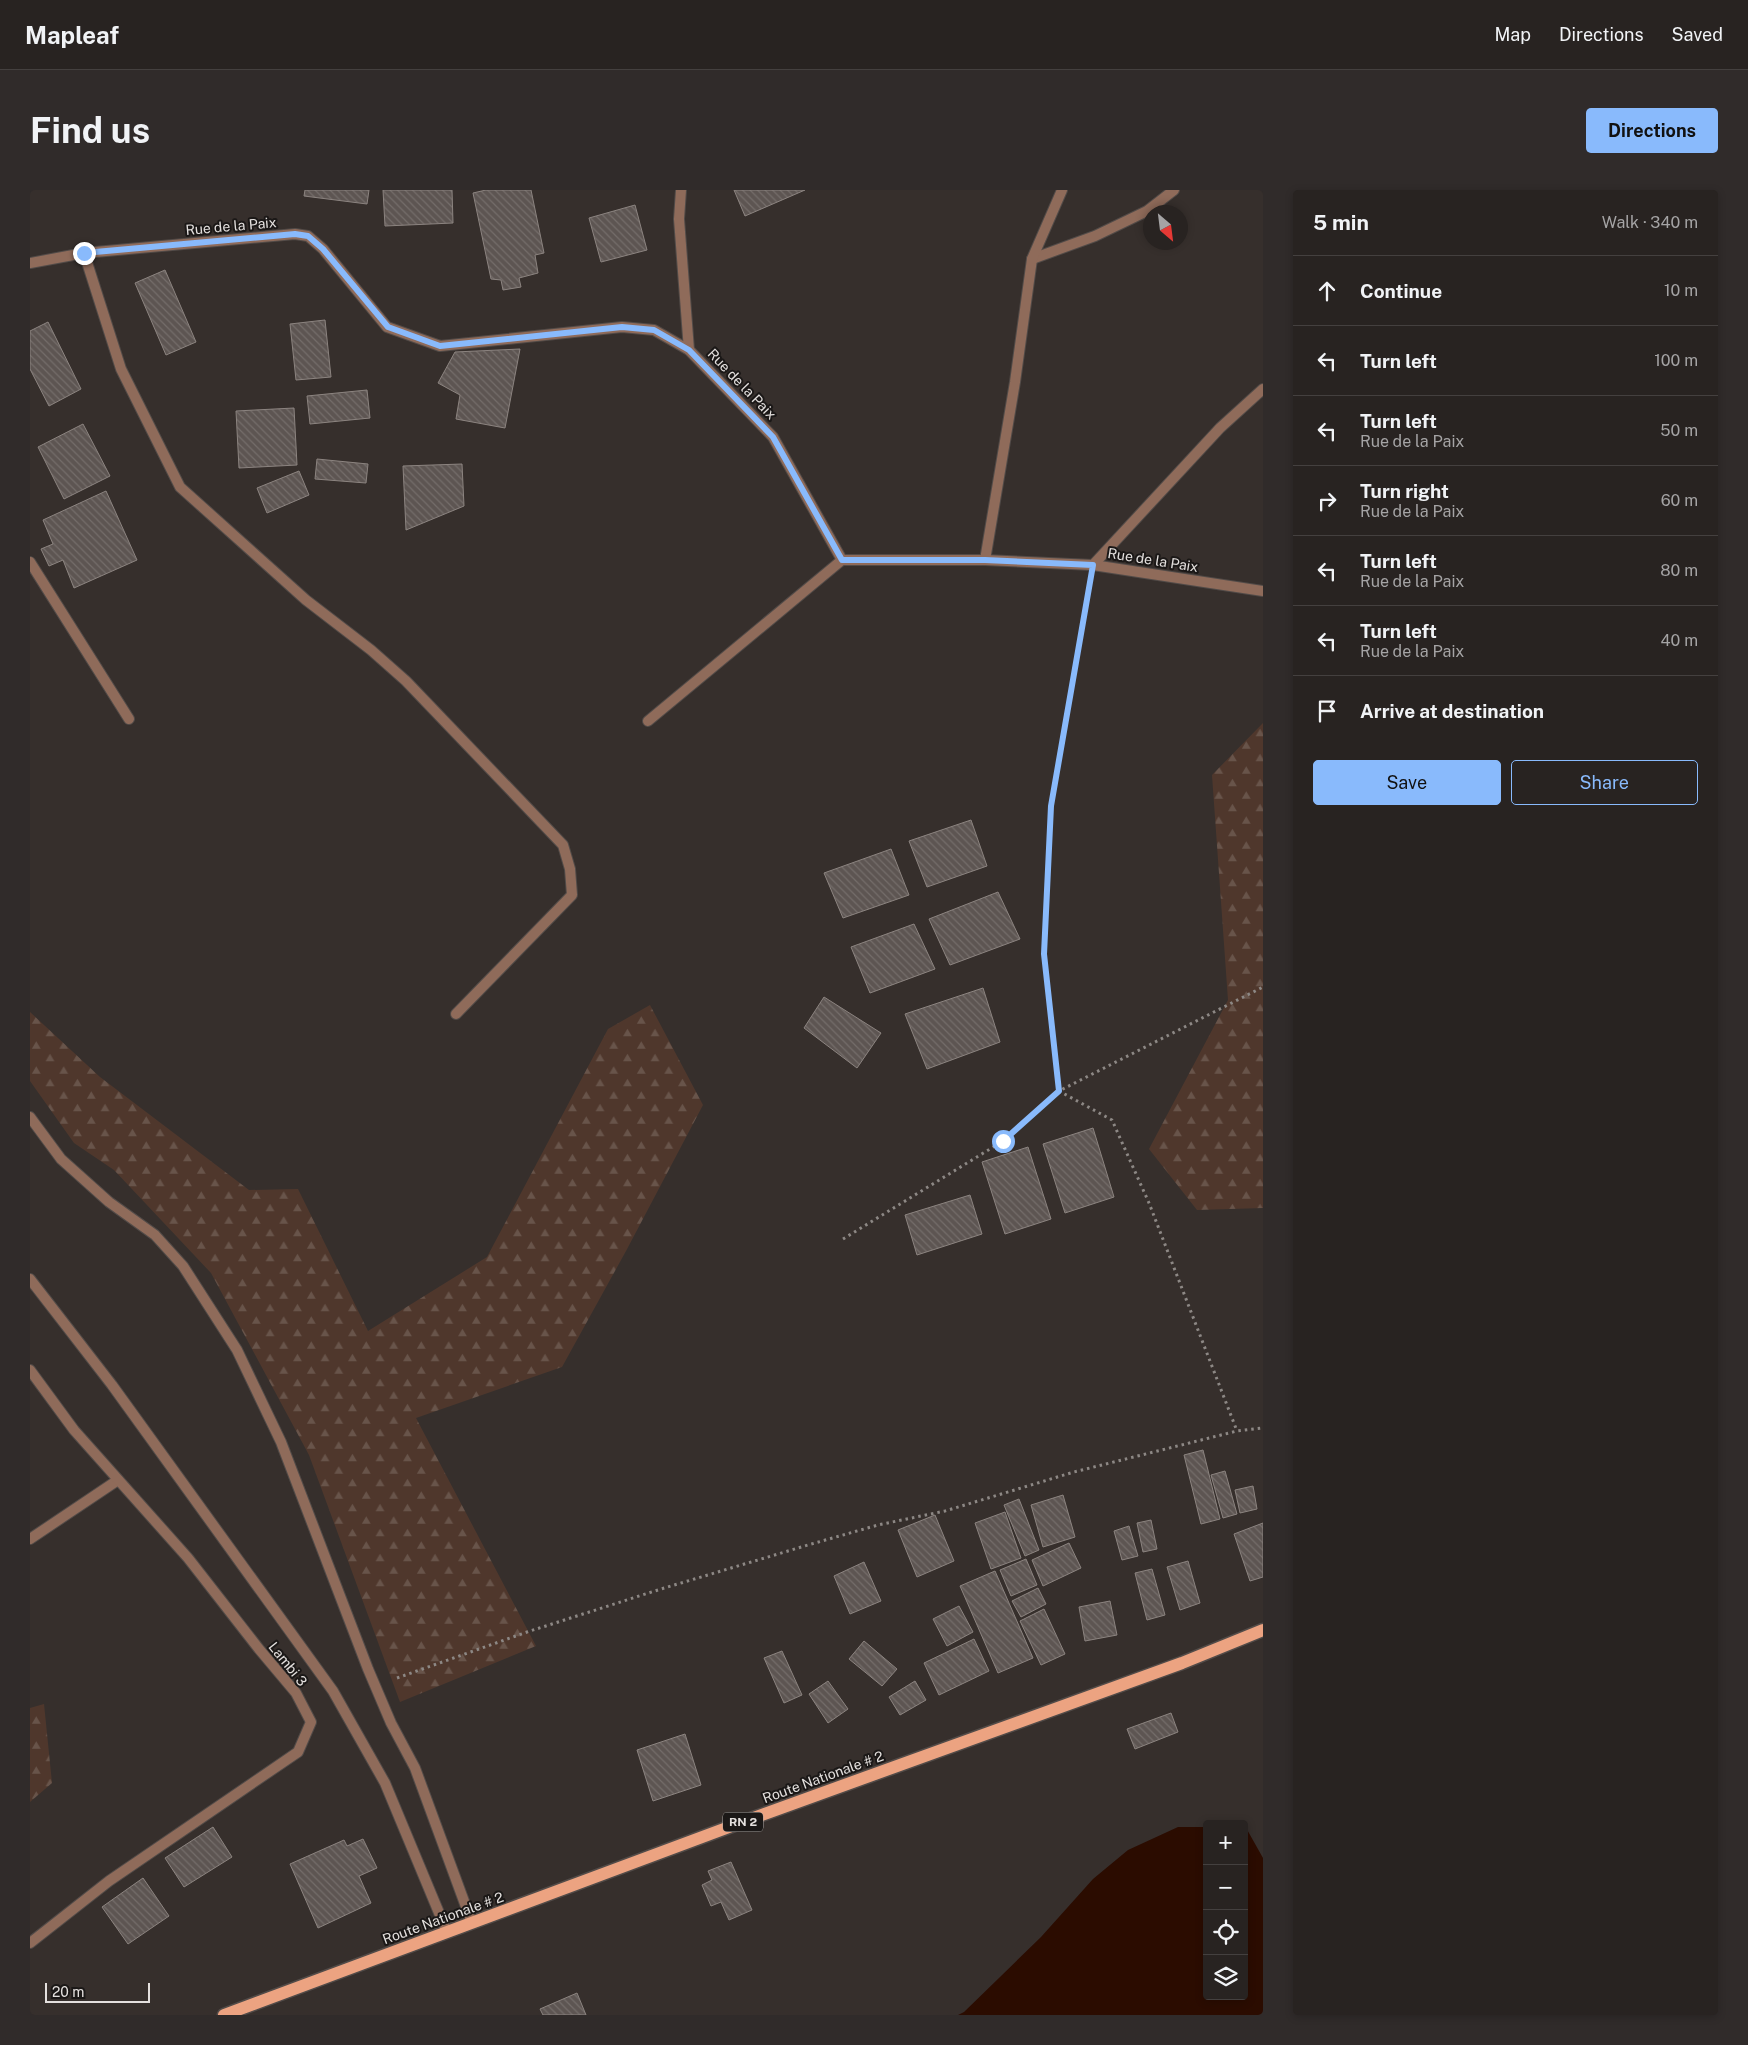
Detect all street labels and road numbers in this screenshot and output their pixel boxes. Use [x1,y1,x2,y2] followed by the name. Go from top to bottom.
[185,214,277,238] street label: Rue de la Paix
[705,346,780,422] street label: Rue de la Paix
[1107,545,1199,575] street label: Rue de la Paix
[265,1639,311,1689] street label: Lambi 3
[760,1748,886,1806] street label: Route Nationale # 2
[723,1812,763,1831] road number: RN 2
[380,1889,506,1947] street label: Route Nationale # 2

